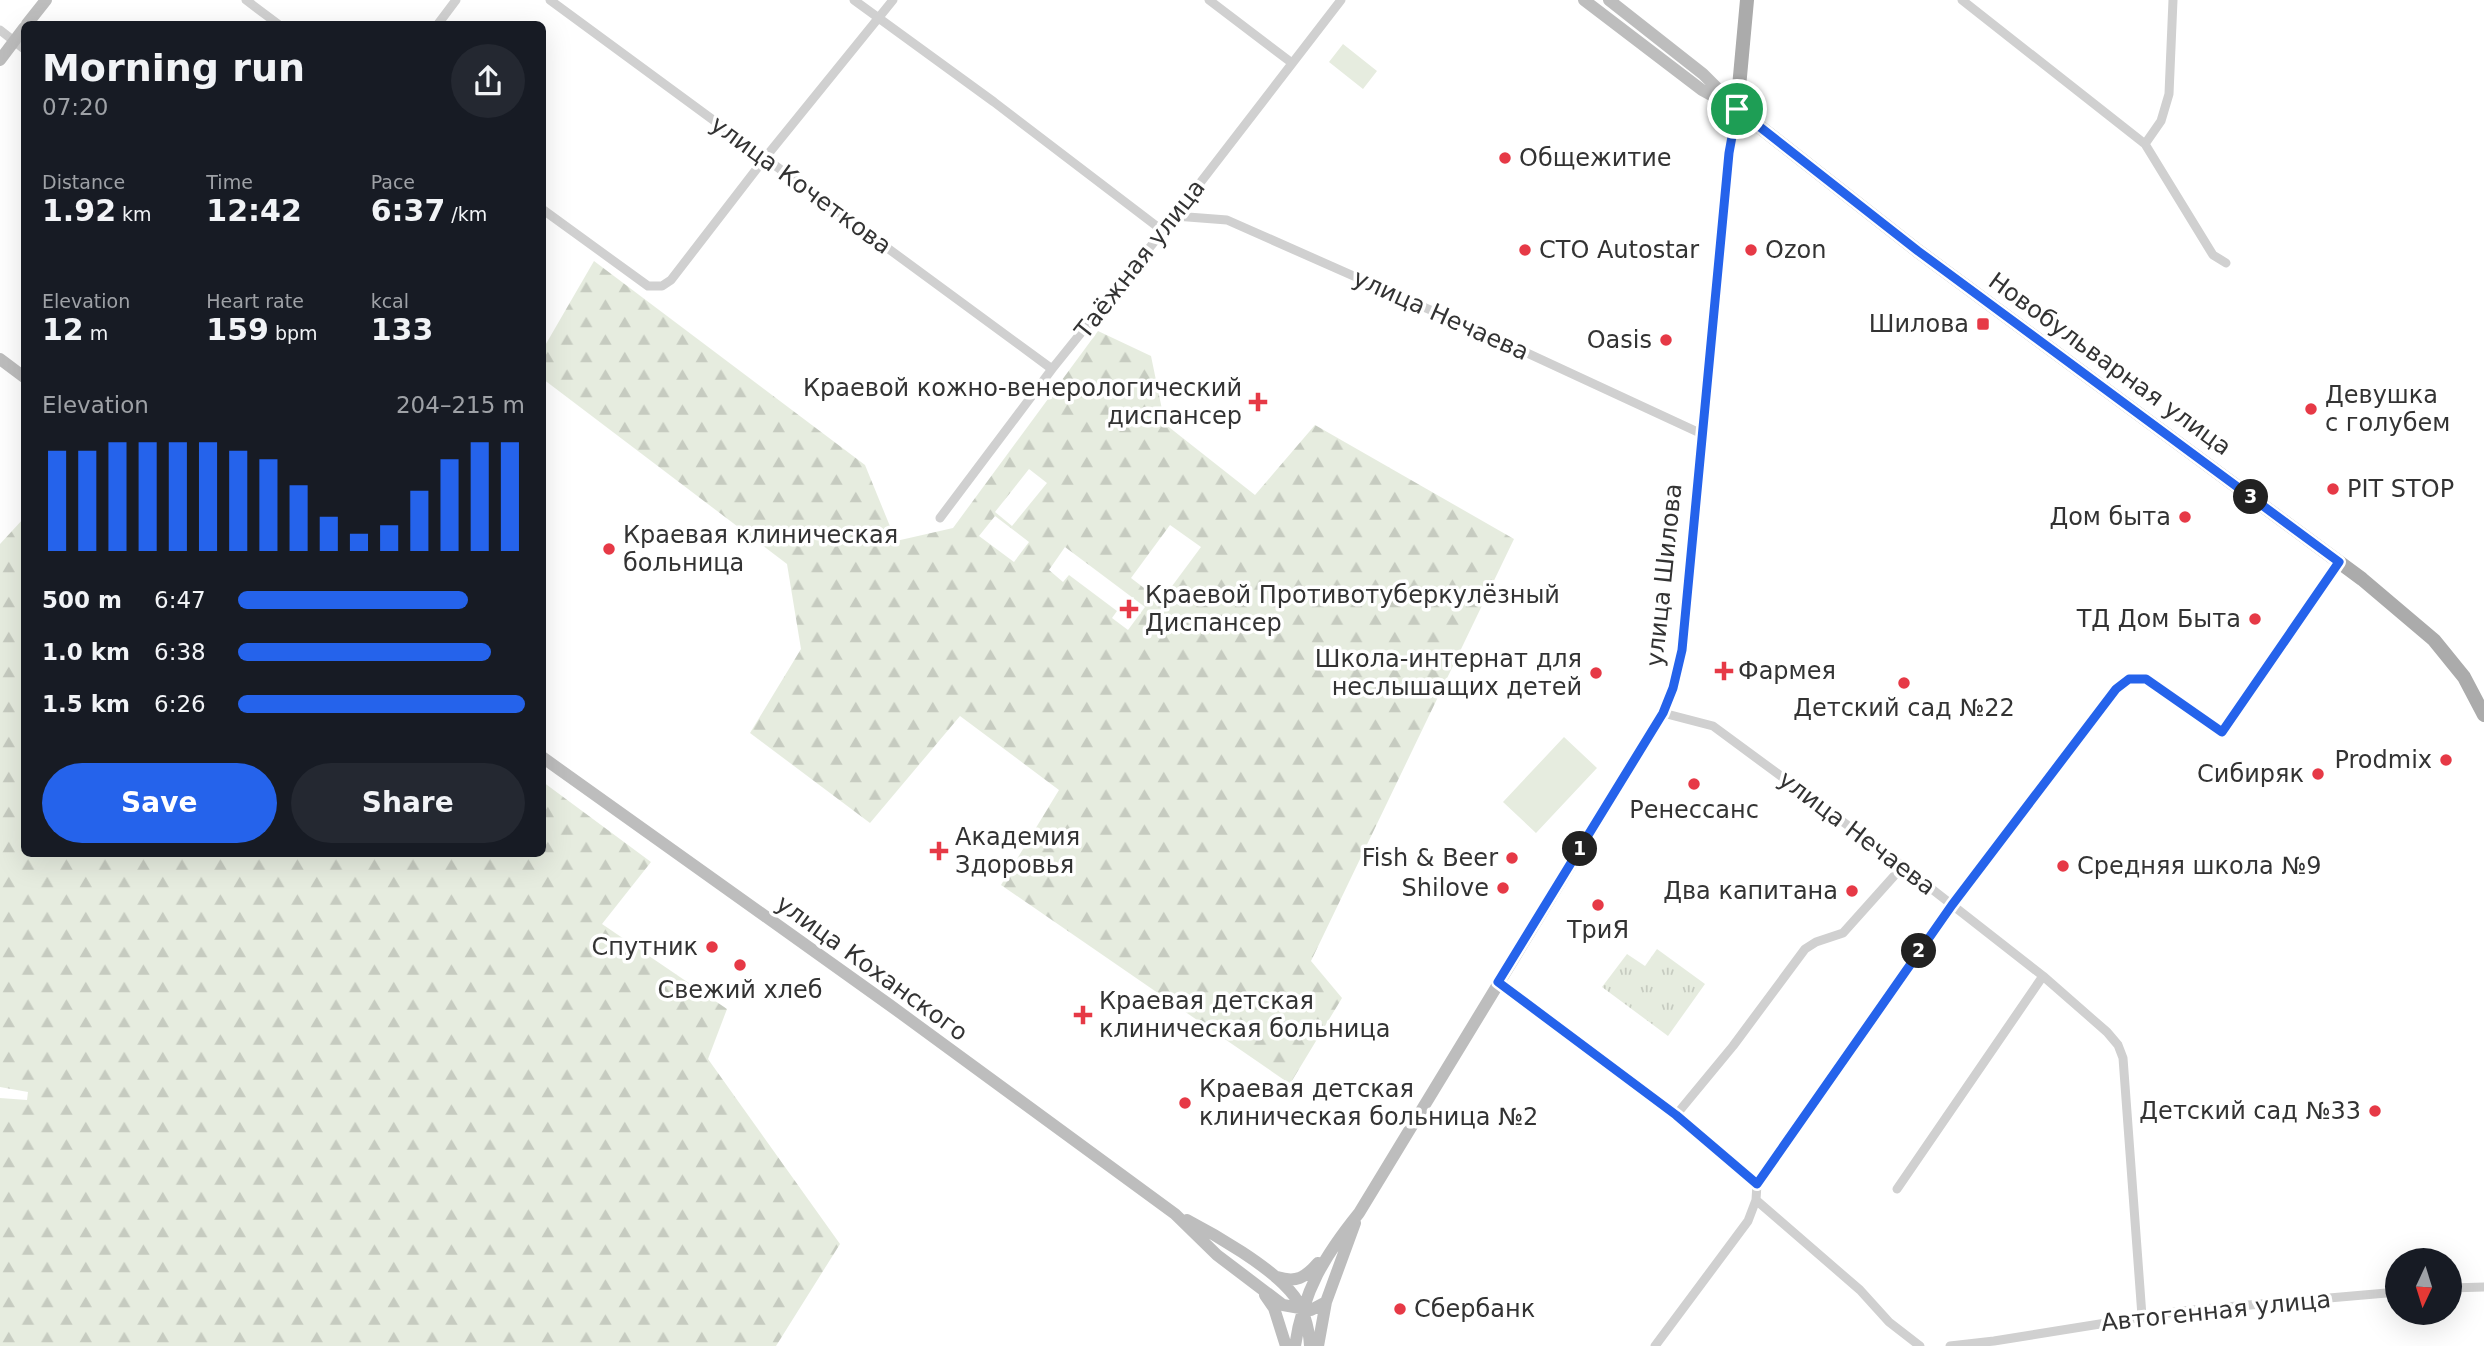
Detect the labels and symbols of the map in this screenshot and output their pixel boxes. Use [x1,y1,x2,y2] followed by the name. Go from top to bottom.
[1707,79,1767,139] pin
[705,110,897,260] street label: улица Кочеткова
[1519,144,1672,172] place label: Общежитие
[1497,150,1513,166] marker: Общежитие
[1069,174,1211,345] street label: Таёжная улица
[1539,236,1699,264] place label: СТО Autostar
[1765,236,1826,264] place label: Ozon
[1517,242,1533,258] marker: СТО Autostar
[1743,242,1759,258] marker: Ozon
[1349,264,1533,366] street label: улица Нечаева
[1983,267,2237,461] street label: Новобульварная улица
[1869,310,1969,338] place label: Шилова
[1975,316,1991,332] marker: Шилова
[1587,326,1652,354] place label: Oasis
[1658,332,1674,348] marker: Oasis
[803,374,1242,430] place label: Краевой кожно-венерологический диспансер
[2325,381,2450,437] place label: Девушка с голубем
[1248,392,1268,412] marker: Краевой кожно-венерологический диспансер
[2303,401,2319,417] marker: Девушка с голубем
[2347,475,2454,503] place label: PIT STOP
[2234,480,2268,514] pin: 3
[2325,481,2341,497] marker: PIT STOP
[1640,482,1688,668] street label: улица Шилова
[2049,503,2171,531] place label: Дом быта
[2177,509,2193,525] marker: Дом быта
[623,521,898,577] place label: Краевая клиническая больница
[601,541,617,557] marker: Краевая клиническая больница
[1145,581,1560,637] place label: Краевой Противотуберкулёзный Диспансер
[1119,599,1139,619] marker: Краевой Противотуберкулёзный Диспансер
[2076,605,2241,633] place label: ТД Дом Быта
[2247,611,2263,627] marker: ТД Дом Быта
[1315,645,1582,701] place label: Школа-интернат для неслышащих детей
[1738,657,1836,685] place label: Фармея
[1716,663,1732,679] marker: Фармея
[1588,665,1604,681] marker: Школа-интернат для неслышащих детей
[1896,675,1912,691] marker: Детский сад №22
[1793,694,2015,722] place label: Детский сад №22
[2334,746,2432,774] place label: Prodmix
[2438,752,2454,768] marker: Prodmix
[2197,760,2304,788] place label: Сибиряк
[1773,765,1941,901] street label: улица Нечаева
[2310,766,2326,782] marker: Сибиряк
[1686,776,1702,792] marker: Ренессанс
[1629,796,1759,824] place label: Ренессанс
[955,823,1080,879] place label: Академия Здоровья
[1562,832,1598,866] pin: 1
[929,841,949,861] marker: Академия Здоровья
[1362,844,1498,872] place label: Fish & Beer
[1504,850,1520,866] marker: Fish & Beer
[2077,852,2322,880] place label: Средняя школа №9
[2055,858,2071,874] marker: Средняя школа №9
[1402,874,1489,902] place label: Shilove
[1663,877,1838,905] place label: Два капитана
[1495,880,1511,896] marker: Shilove
[1844,883,1860,899] marker: Два капитана
[771,889,973,1047] street label: улица Коханского
[1590,897,1606,913] marker: ТриЯ
[1566,916,1629,944] place label: ТриЯ
[592,933,698,961] place label: Спутник
[1902,934,1937,968] pin: 2
[704,939,720,955] marker: Спутник
[732,957,748,973] marker: Свежий хлеб
[657,976,823,1004] place label: Свежий хлеб
[1099,987,1390,1043] place label: Краевая детская клиническая больница
[1073,1005,1093,1025] marker: Краевая детская клиническая больница
[1199,1075,1538,1131] place label: Краевая детская клиническая больница №2
[1177,1095,1193,1111] marker: Краевая детская клиническая больница №2
[2139,1097,2361,1125] place label: Детский сад №33
[2367,1103,2383,1119] marker: Детский сад №33
[2385,1248,2462,1325] north arrow
[2100,1285,2332,1337] street label: Автогенная улица
[1414,1295,1535,1323] place label: Сбербанк
[1392,1301,1408,1317] marker: Сбербанк

